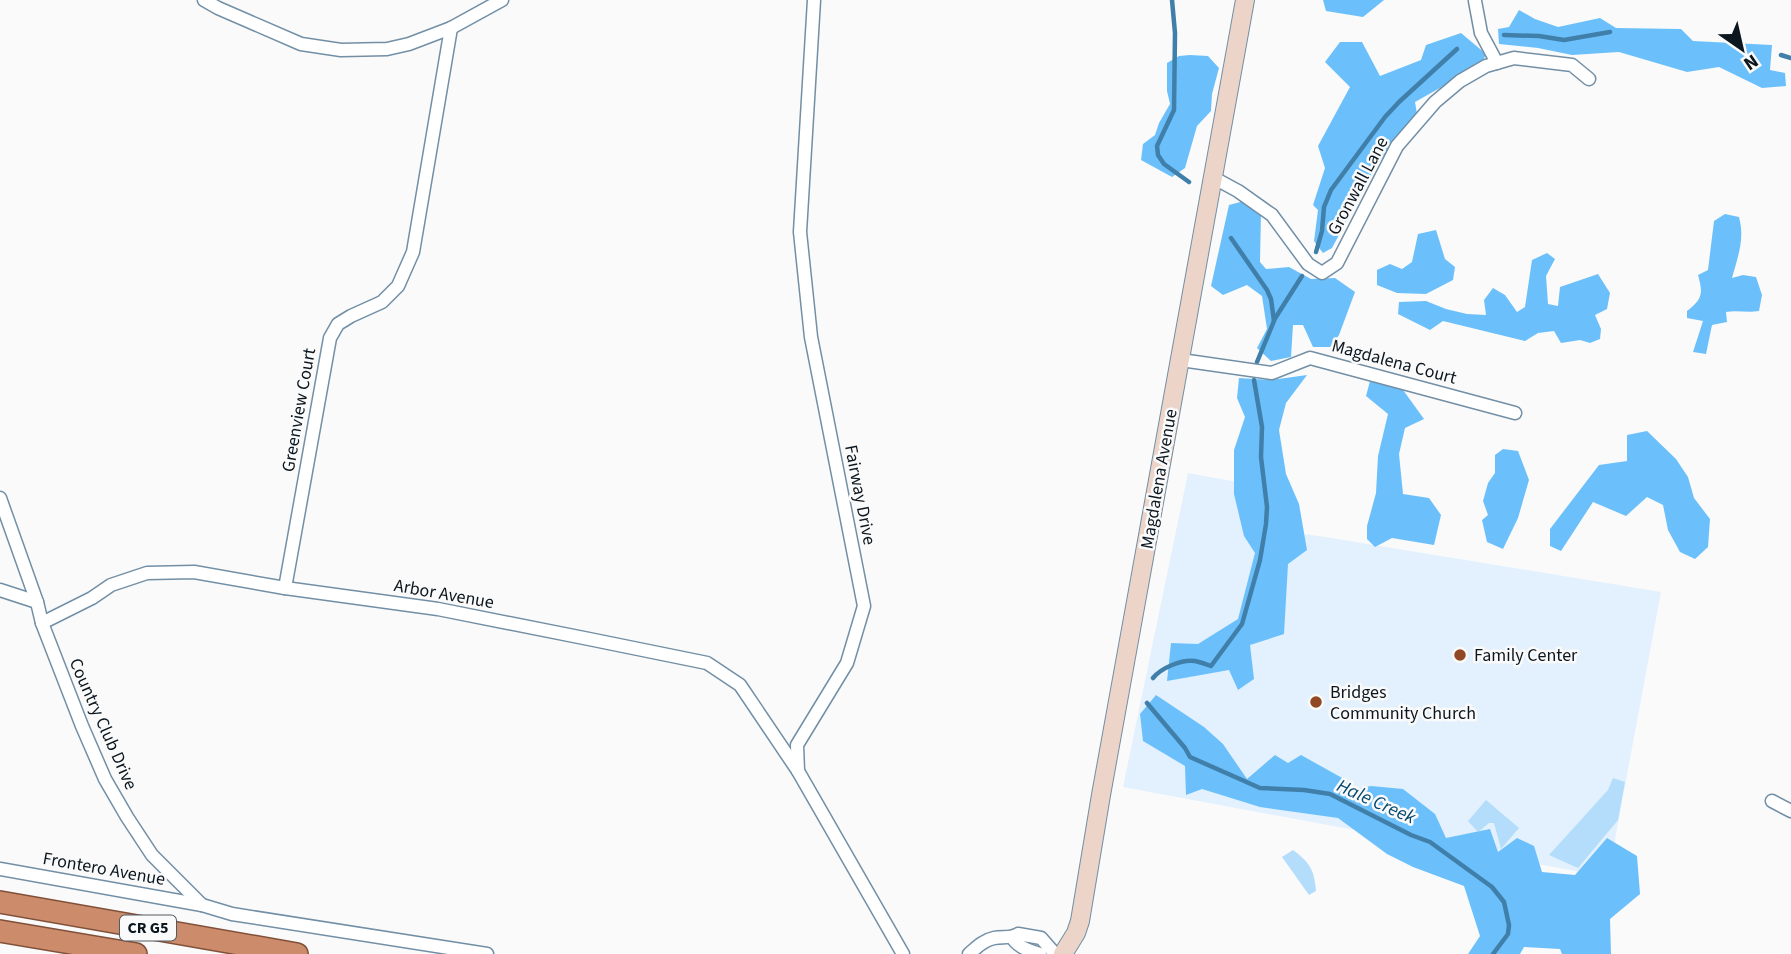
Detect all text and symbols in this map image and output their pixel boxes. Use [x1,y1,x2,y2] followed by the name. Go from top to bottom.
[1707,14,1777,84] north arrow
[1738,47,1763,77] text: N
[1322,132,1394,240] street label: Gronwall Lane
[1329,333,1459,391] street label: Magdalena Court
[276,346,322,474] street label: Greenview Court
[1134,407,1184,551] street label: Magdalena Avenue
[838,443,882,547] street label: Fairway Drive
[392,573,496,615] street label: Arbor Avenue
[1474,643,1578,668] place label: Family Center
[1452,647,1468,663] marker: Family Center
[63,654,143,794] street label: Country Club Drive
[1330,680,1476,726] place label: Bridges Community Church
[1308,694,1324,710] marker: Bridges Community Church
[1332,773,1421,832] water label: Hale Creek
[41,846,167,892] street label: Frontero Avenue
[120,916,176,940] road number: CR G5

